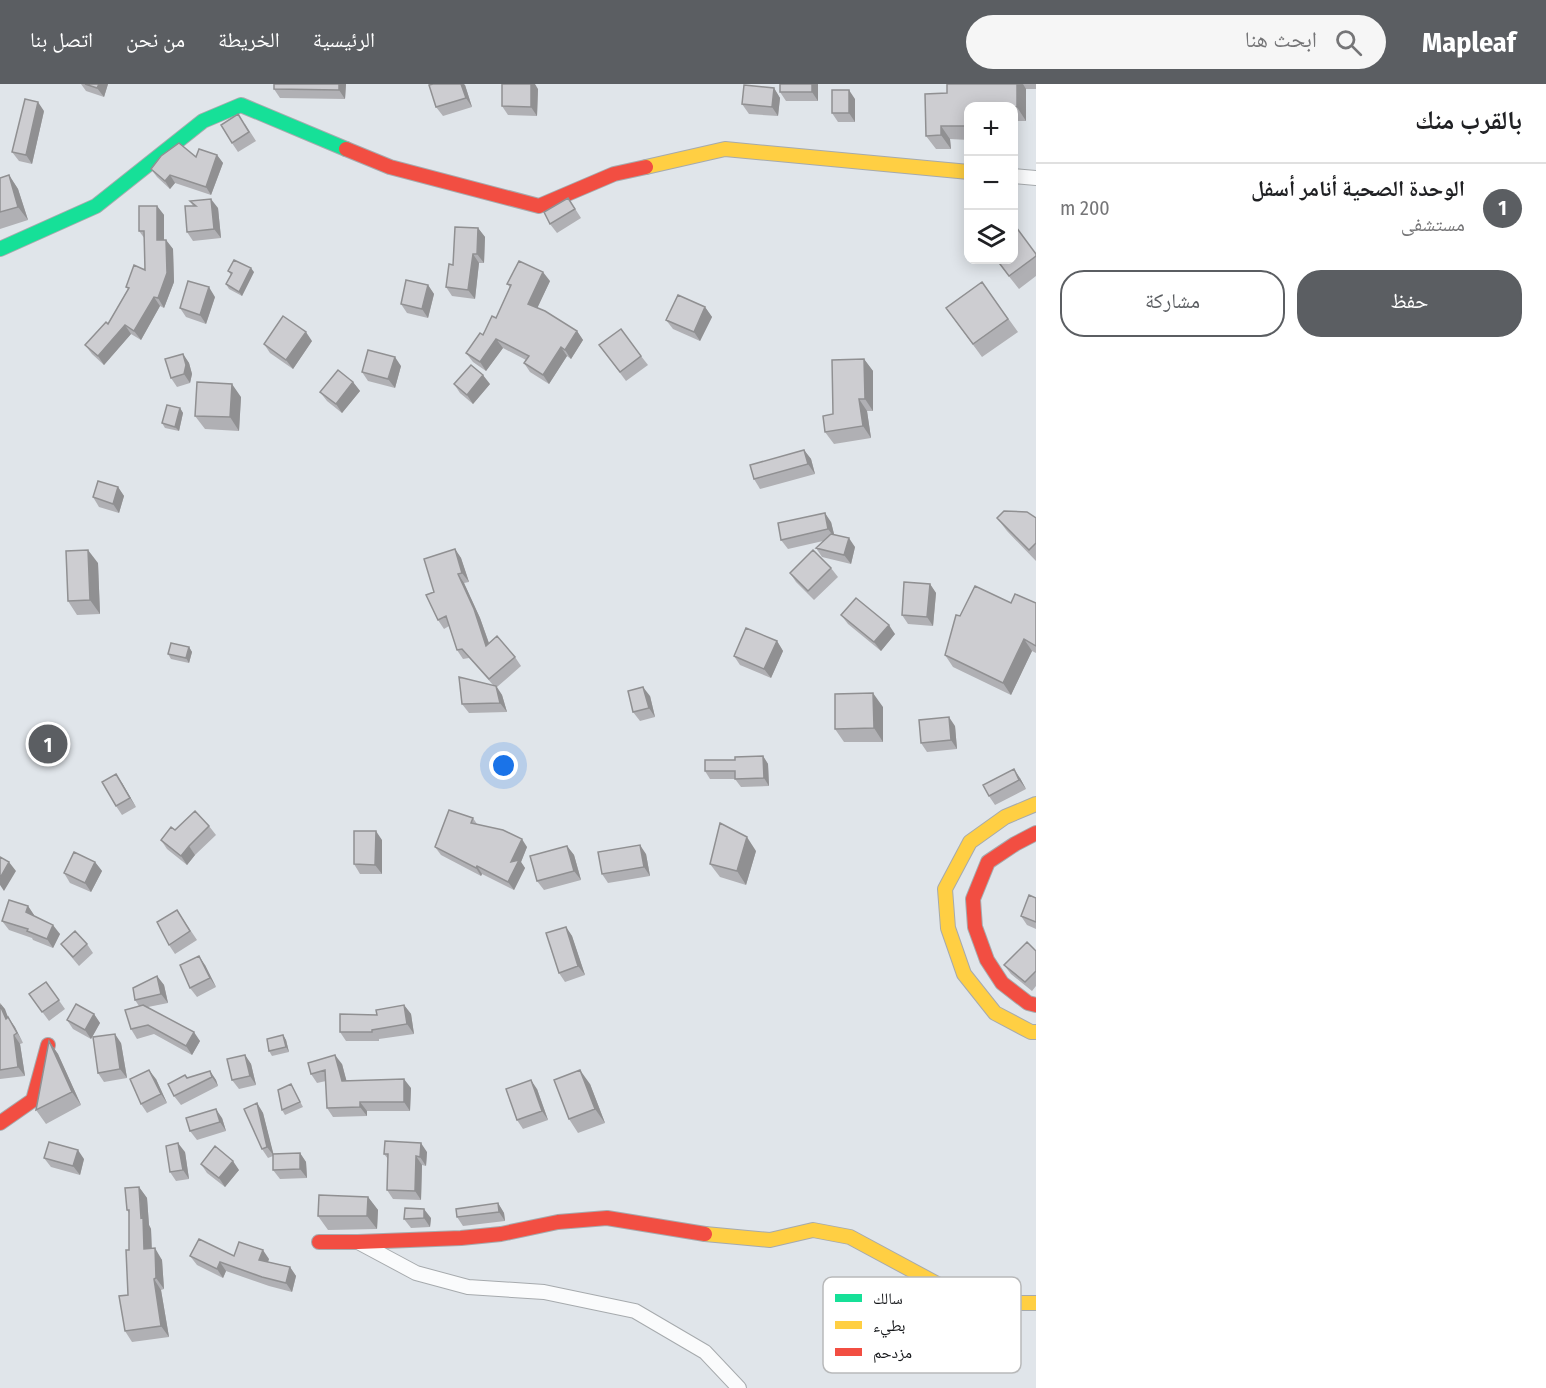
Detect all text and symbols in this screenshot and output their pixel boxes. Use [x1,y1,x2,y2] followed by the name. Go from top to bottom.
[966,15,1386,69] search box
[1245,26,1317,53] text: ابحث هنا
[1332,26,1365,59] icon: search
[1422,26,1516,59] text: Mapleaf
[30,27,93,53] text: اتصل بنا
[126,27,185,53] text: من نحن
[218,27,280,53] text: الخريطة
[313,27,375,53] text: الرئيسية
[964,102,1018,264] map controls
[964,102,1018,156] button: +
[1415,105,1522,136] text: بالقرب منك
[964,156,1018,210] button: −
[1251,175,1465,202] text: الوحدة الصحية أنامر أسفل
[1060,196,1110,220] text: 200 m
[1498,196,1507,220] text: 1
[964,210,1018,264] button: layers
[1401,212,1465,236] text: مستشفى
[1060,270,1285,337] button: مشاركة
[1297,270,1522,337] button: حفظ
[28,722,68,766] pin: 1
[489,751,518,780] your location
[823,1277,1021,1373] legend
[873,1289,903,1308] text: سالك
[873,1316,905,1338] text: بطيء
[873,1343,912,1363] text: مزدحم

